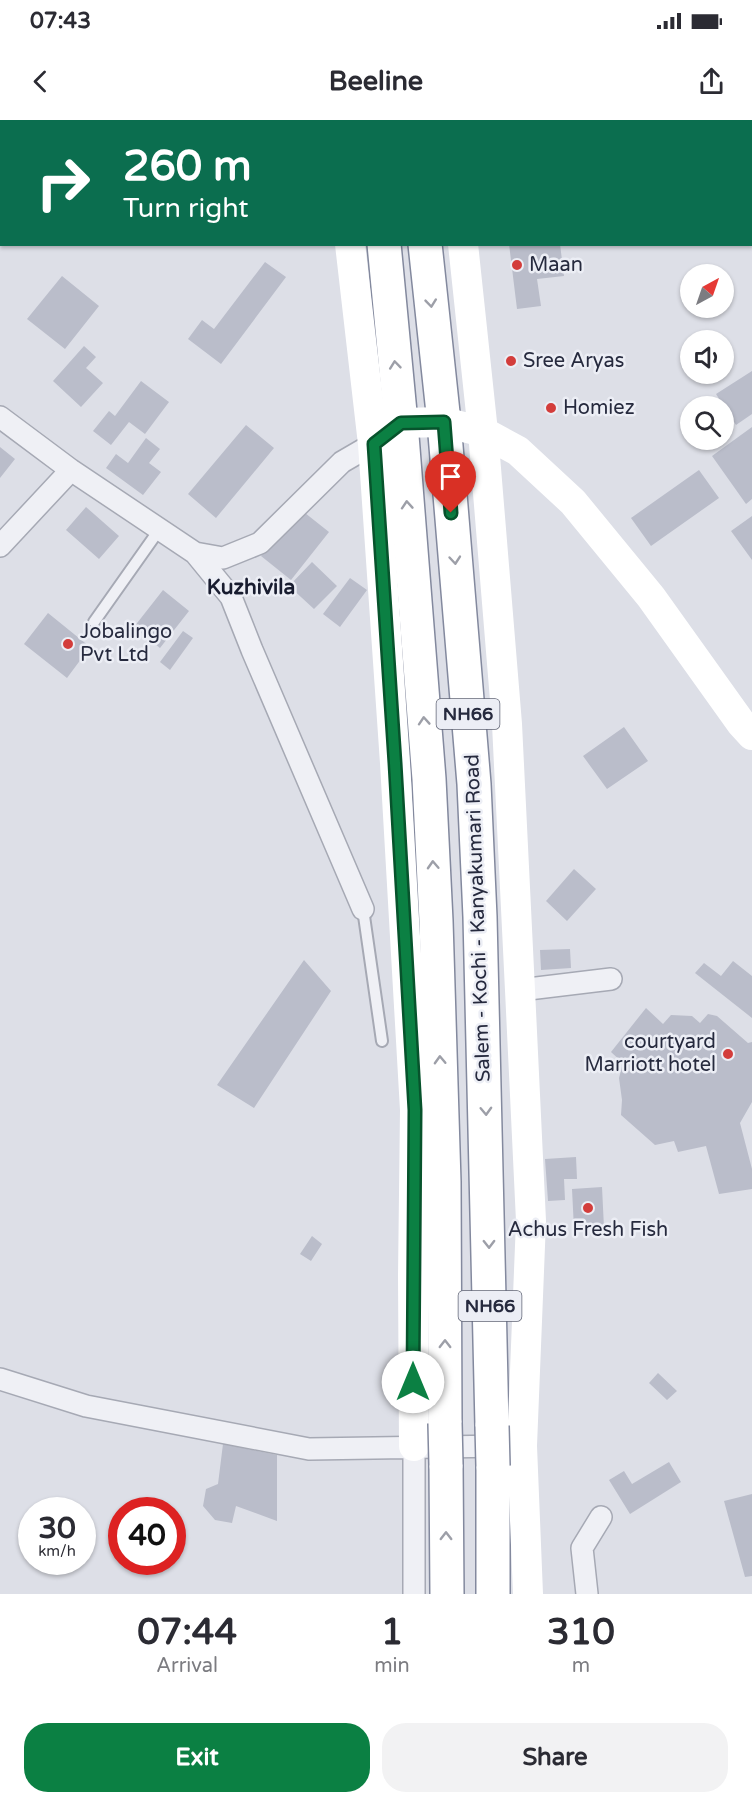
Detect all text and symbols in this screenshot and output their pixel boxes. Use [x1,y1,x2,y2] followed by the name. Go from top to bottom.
[30,8,91,34] text: 07:43
[24,65,57,98] icon: back
[329,65,423,98] text: Beeline
[695,65,728,98] icon: share
[123,141,252,192] text: 260 m
[24,144,102,222] icon: right
[123,192,249,225] text: Turn right
[529,253,583,277] place label: Maan
[510,258,524,272] marker: Maan
[680,264,734,318] north arrow
[680,264,734,450] map controls
[424,298,437,307] one-way arrow
[680,330,734,384] button: sound
[523,349,624,373] place label: Sree Aryas
[504,354,518,368] marker: Sree Aryas
[389,360,402,369] one-way arrow
[563,396,635,420] place label: Homiez
[680,396,734,450] button: search
[544,401,558,415] marker: Homiez
[425,451,476,513] pin
[434,460,467,493] icon: arrive
[401,501,414,510] one-way arrow
[448,555,461,564] one-way arrow
[207,575,295,600] district label: Kuzhivila
[80,620,172,667] place label: Jobalingo Pvt Ltd
[61,637,75,651] marker: Jobalingo Pvt Ltd
[436,699,500,729] road number: NH66
[418,716,431,725] one-way arrow
[460,754,496,1082] street label: Salem - Kochi - Kanyakumari Road
[427,861,440,870] one-way arrow
[585,1030,716,1077] place label: courtyard Marriott hotel
[721,1047,735,1061] marker: courtyard Marriott hotel
[434,1056,447,1065] one-way arrow
[479,1106,492,1115] one-way arrow
[581,1201,595,1215] marker: Achus Fresh Fish
[508,1218,668,1242] place label: Achus Fresh Fish
[483,1240,495,1249] one-way arrow
[458,1291,522,1321] road number: NH66
[439,1339,451,1348] one-way arrow
[381,1350,445,1414] position arrow
[108,1497,186,1575] speed limit sign: 40
[38,1510,76,1547] text: 30
[440,1531,452,1540] one-way arrow
[38,1542,76,1560] text: km/h
[137,1611,237,1654] text: 07:44
[381,1611,403,1654] text: 1
[547,1611,615,1654] text: 310
[156,1654,218,1678] text: Arrival
[374,1654,410,1678] text: min
[572,1654,590,1678] text: m
[24,1723,370,1792] button: Exit
[382,1723,728,1792] button: Share

